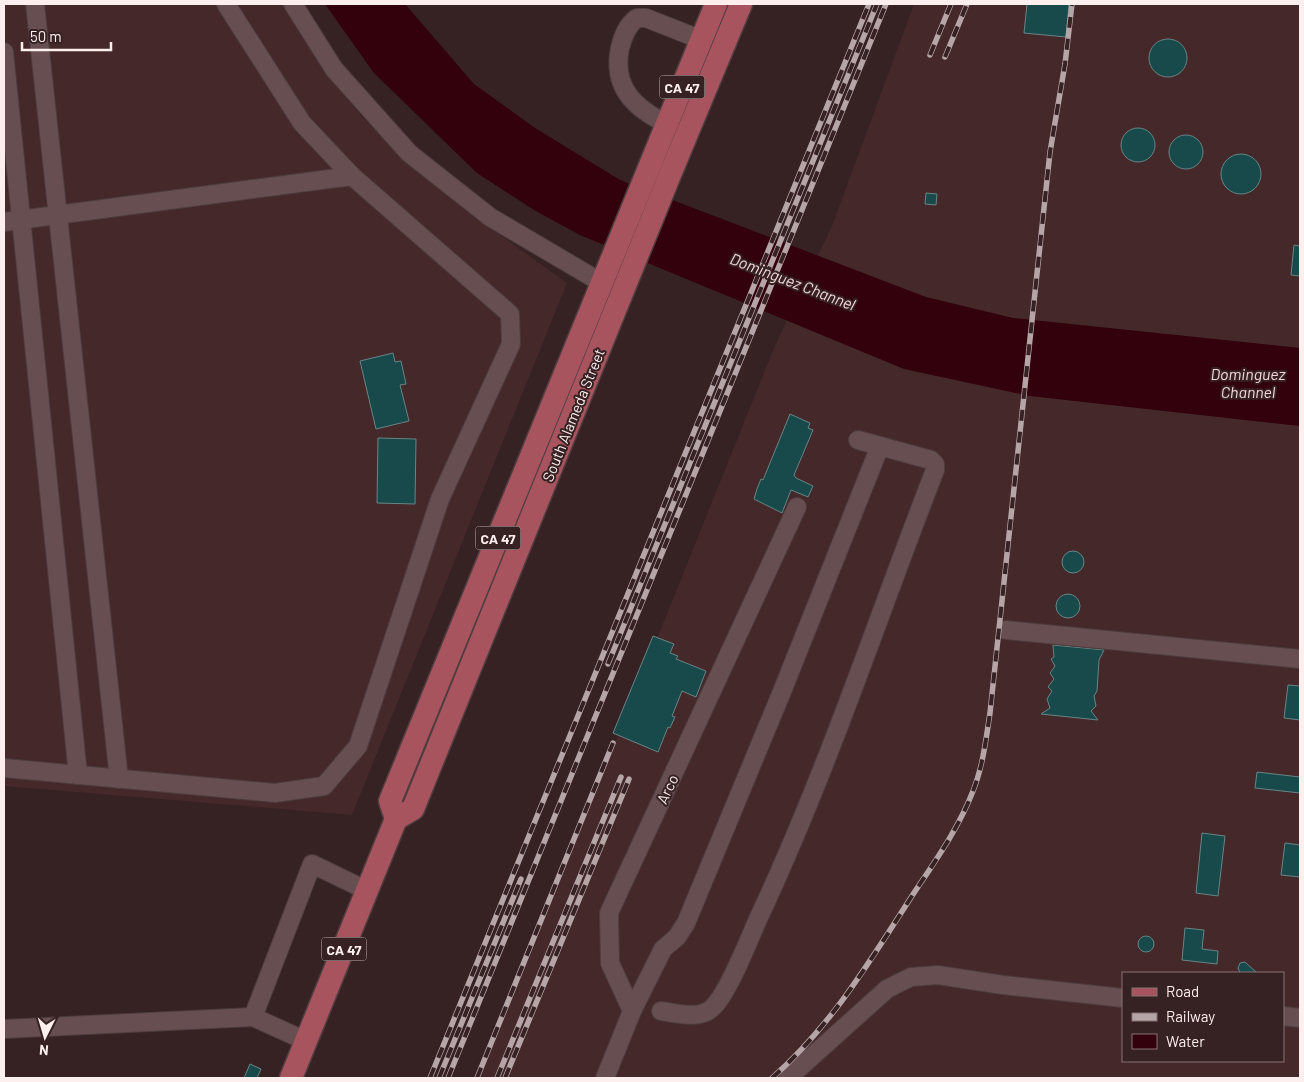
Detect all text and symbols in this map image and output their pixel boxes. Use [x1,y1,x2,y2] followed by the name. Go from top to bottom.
[22,20,111,52] scale bar
[30,27,62,45] text: 50 m
[660,75,704,98] road number: CA 47
[728,248,859,314] water label: Dominguez Channel
[538,346,608,484] street label: South Alameda Street
[1210,364,1287,401] water label: Dominguez Channel
[476,526,520,550] road number: CA 47
[652,771,682,807] street label: Arco
[322,938,366,961] road number: CA 47
[1122,972,1284,1062] legend
[1166,982,1199,1000] text: Road
[1166,1007,1215,1025] text: Railway
[20,1012,70,1062] north arrow
[1166,1032,1205,1050] text: Water
[38,1042,49,1059] text: N

